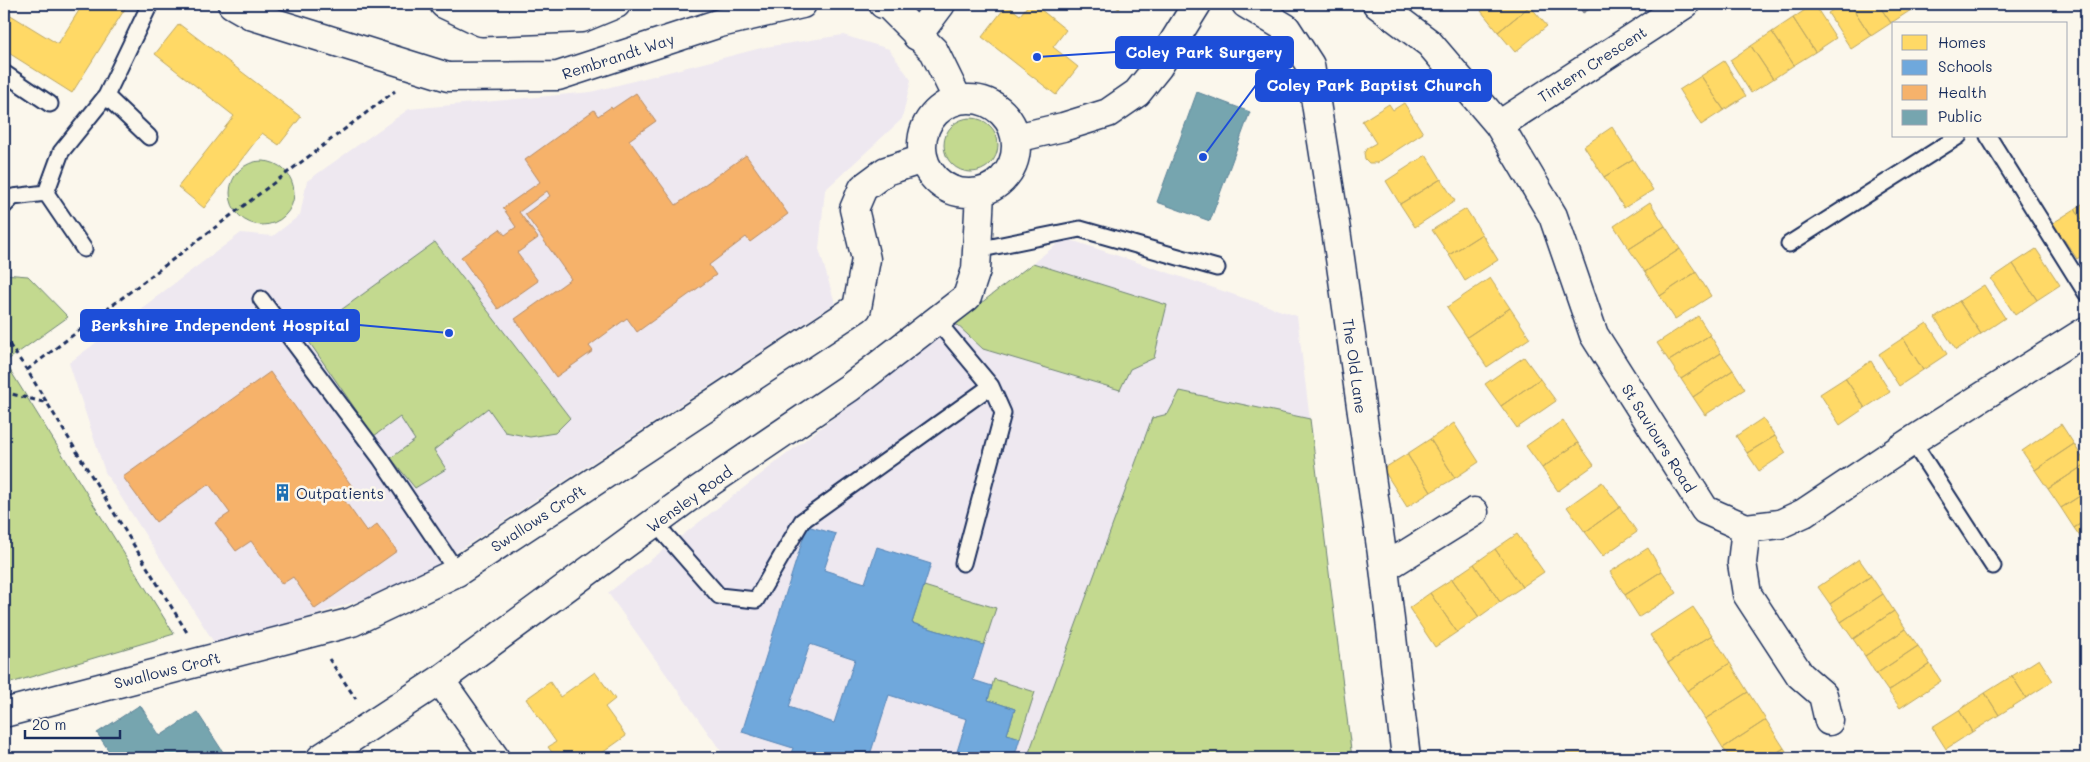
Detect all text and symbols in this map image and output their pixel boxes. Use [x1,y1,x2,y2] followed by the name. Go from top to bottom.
[1534,21,1650,107] street label: Tintern Crescent
[1892,22,2068,138] legend
[559,28,677,84] street label: Rembrandt Way
[1938,32,1986,52] text: Homes
[1116,37,1293,68] callout: Coley Park Surgery
[1126,41,1283,62] text: Coley Park Surgery
[1938,56,1993,76] text: Schools
[1256,70,1491,101] callout: Coley Park Baptist Church
[1266,74,1482,95] text: Coley Park Baptist Church
[1938,82,1986,102] text: Health
[1938,106,1982,126] text: Public
[81,310,359,341] callout: Berkshire Independent Hospital
[91,314,349,335] text: Berkshire Independent Hospital
[1338,317,1372,415] street label: The Old Lane
[1618,380,1700,496] street label: St Saviours Road
[642,461,736,537] street label: Wensley Road
[487,480,589,556] street label: Swallows Croft
[272,483,292,503] building icon: Outpatients
[296,483,384,503] place label: Outpatients
[112,647,222,693] street label: Swallows Croft
[25,707,120,739] scale bar
[32,714,66,734] text: 20 m

